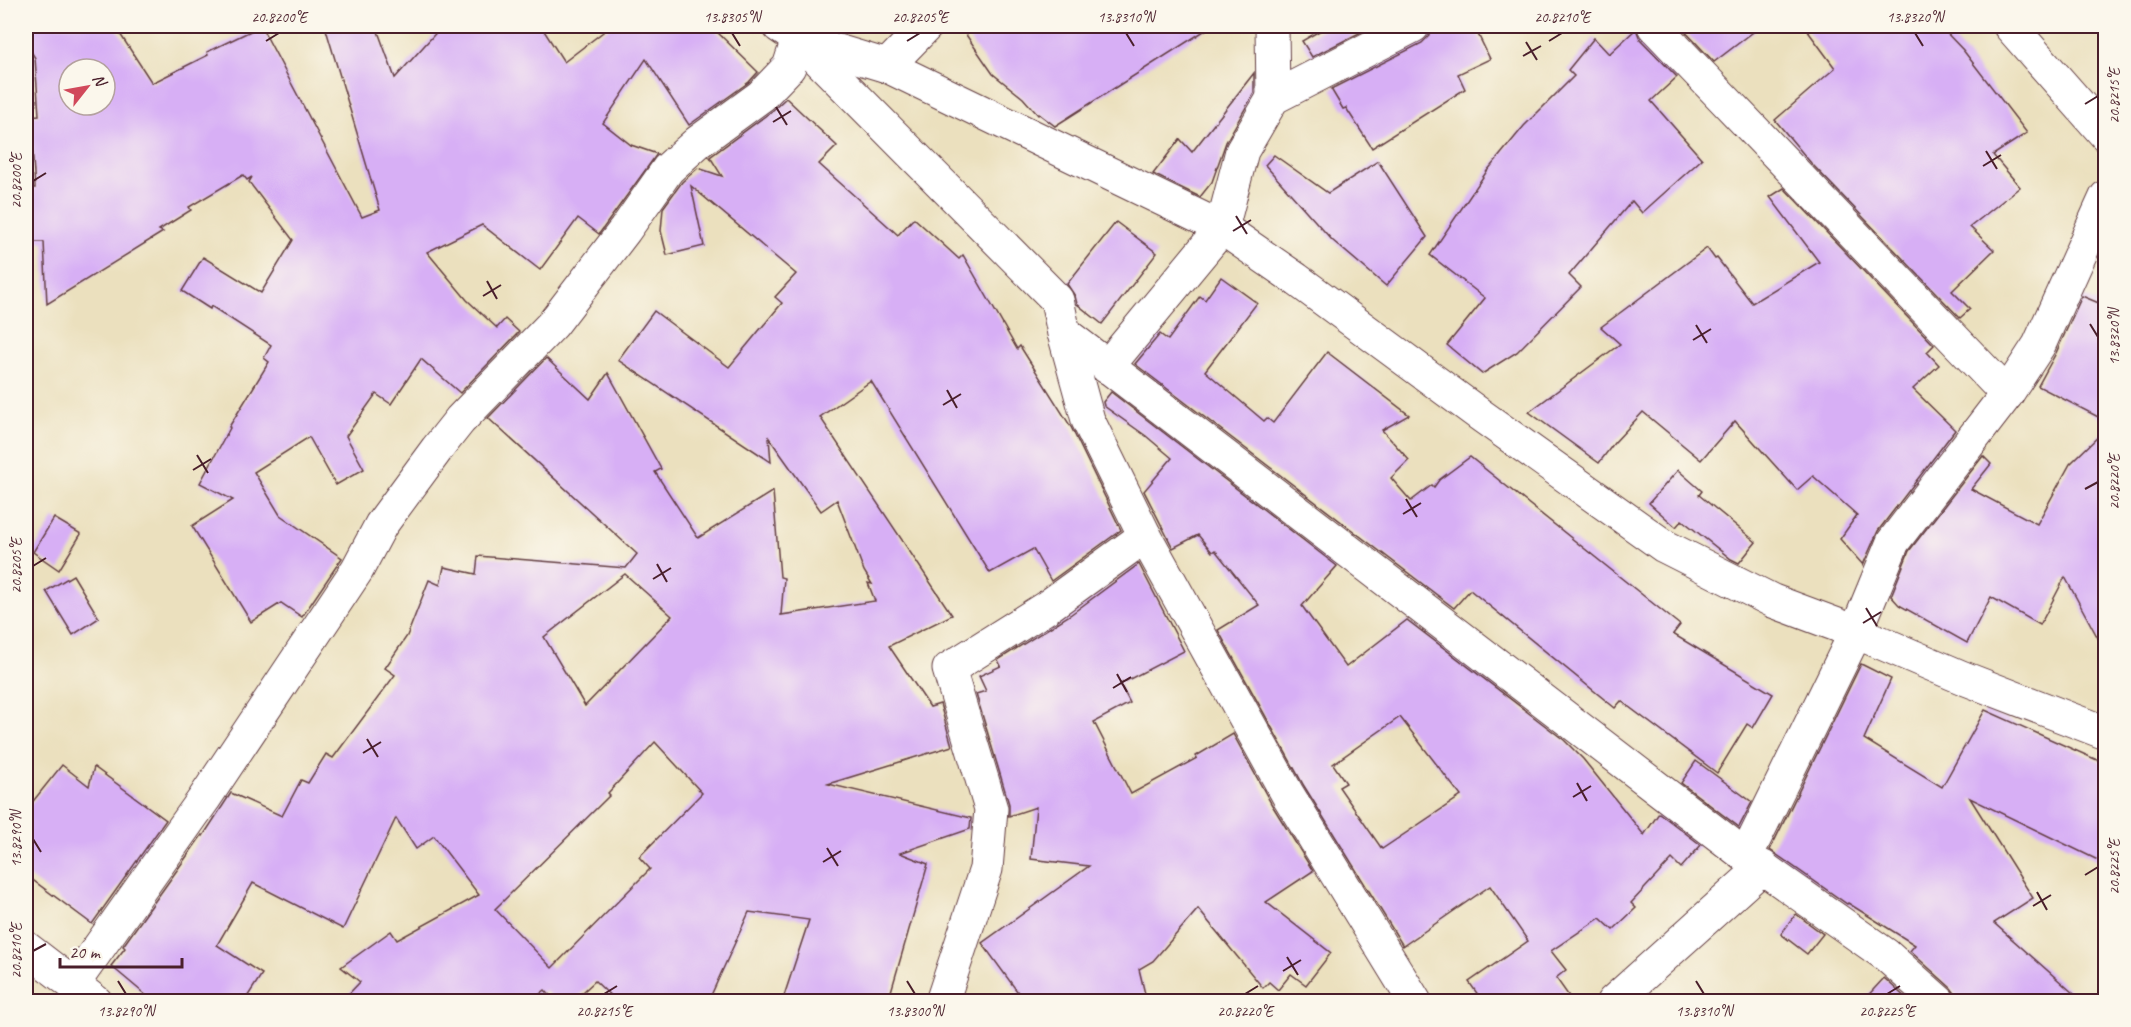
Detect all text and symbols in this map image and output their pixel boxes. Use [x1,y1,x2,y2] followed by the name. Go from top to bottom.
[251,8,309,27] text: 20.8200°E
[704,8,763,27] text: 13.8305°N
[892,8,950,27] text: 20.8205°E
[1098,8,1157,27] text: 13.8310°N
[1534,8,1592,27] text: 20.8210°E
[1887,8,1946,27] text: 13.8320°N
[57,57,117,117] north arrow
[2105,66,2124,124] text: 20.8215°E
[88,70,112,92] text: N
[7,151,26,209] text: 20.8200°E
[2105,306,2124,365] text: 13.8320°N
[2105,452,2124,510] text: 20.8220°E
[7,536,26,594] text: 20.8205°E
[7,808,26,867] text: 13.8290°N
[2105,837,2124,895] text: 20.8225°E
[7,921,26,979] text: 20.8210°E
[60,931,182,969] scale bar
[69,941,102,963] text: 20 m
[98,1002,157,1021] text: 13.8290°N
[576,1002,634,1021] text: 20.8215°E
[887,1002,946,1021] text: 13.8300°N
[1217,1002,1275,1021] text: 20.8220°E
[1676,1002,1735,1021] text: 13.8310°N
[1859,1002,1917,1021] text: 20.8225°E

